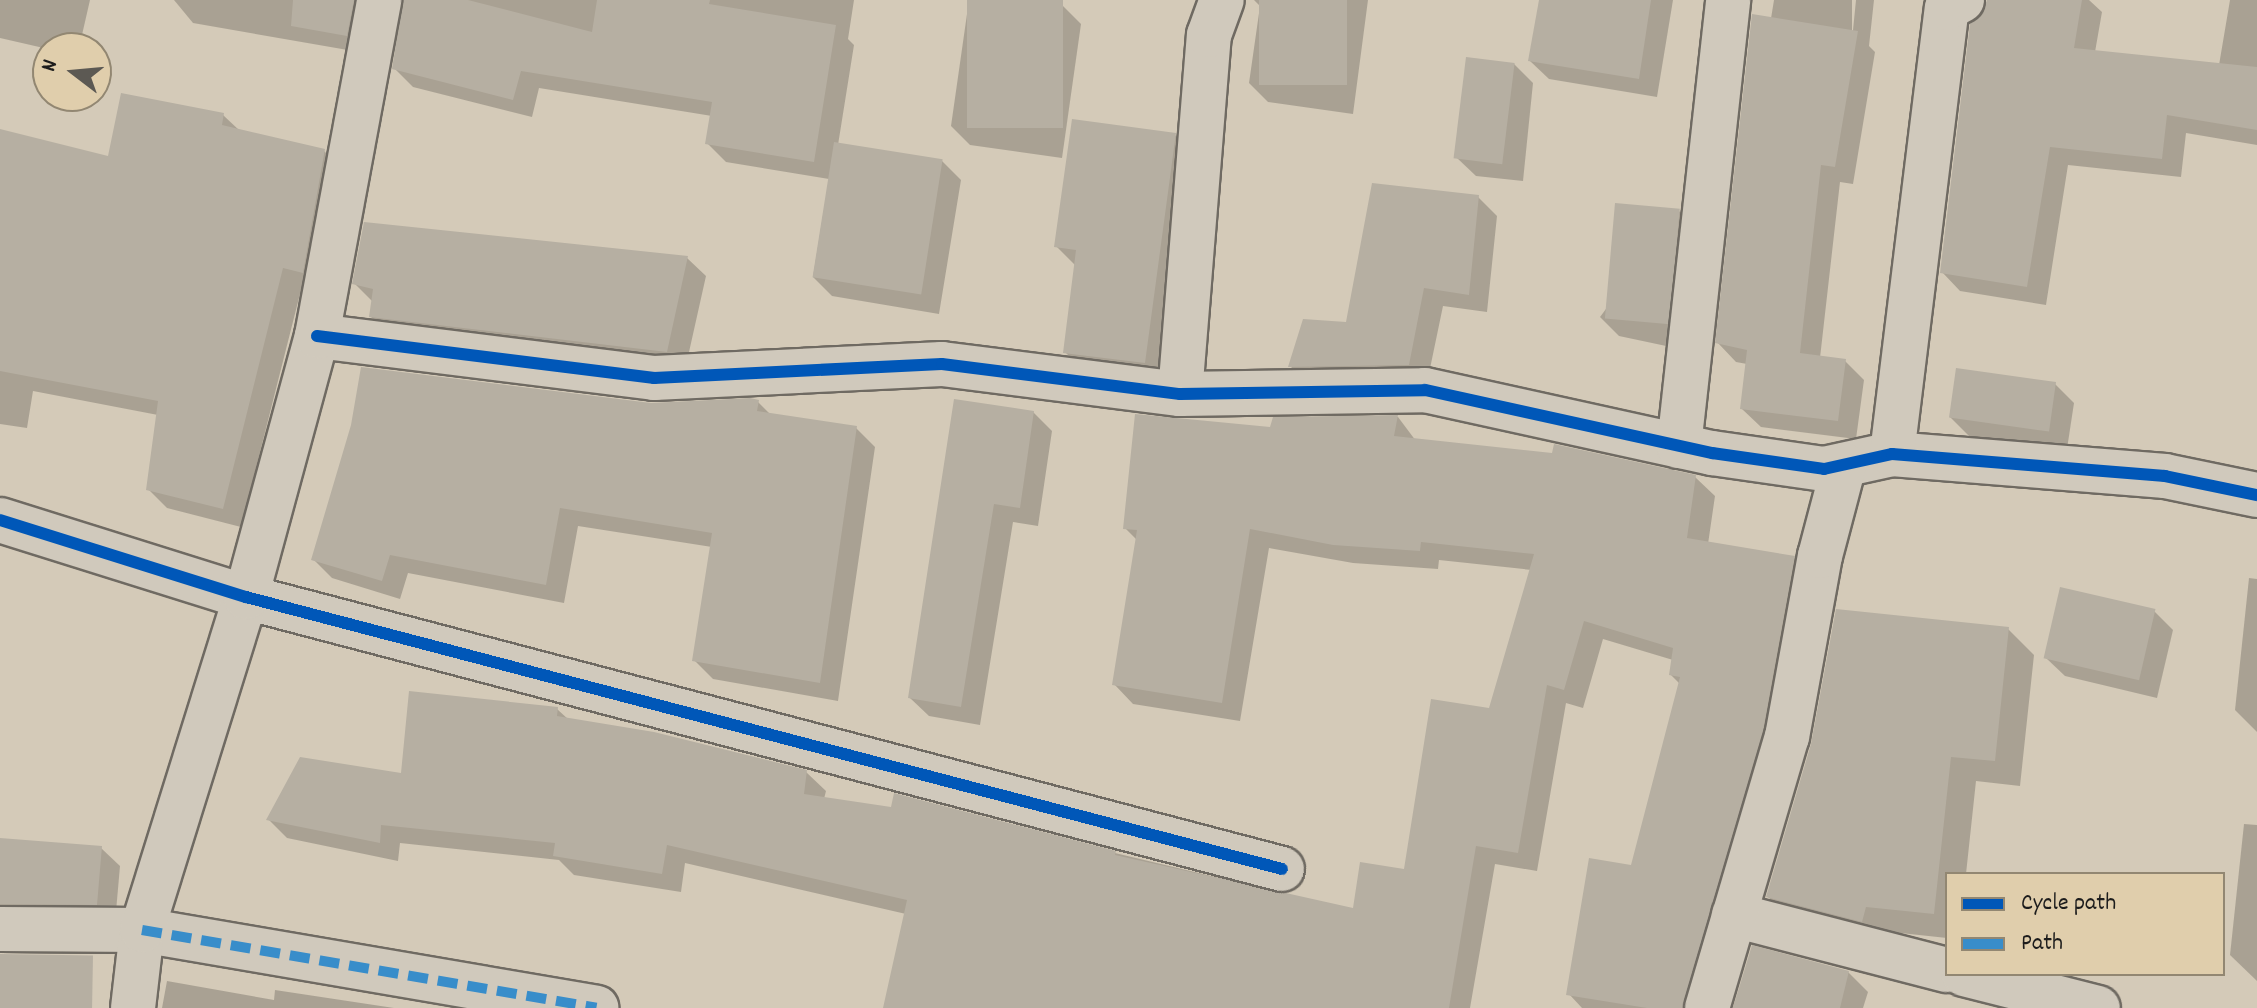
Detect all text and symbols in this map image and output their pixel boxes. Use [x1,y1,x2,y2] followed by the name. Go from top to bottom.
[32,32,112,112] north arrow
[34,56,67,75] text: N
[1945,872,2225,976] legend
[2021,887,2116,921] text: Cycle path
[2021,927,2063,961] text: Path

